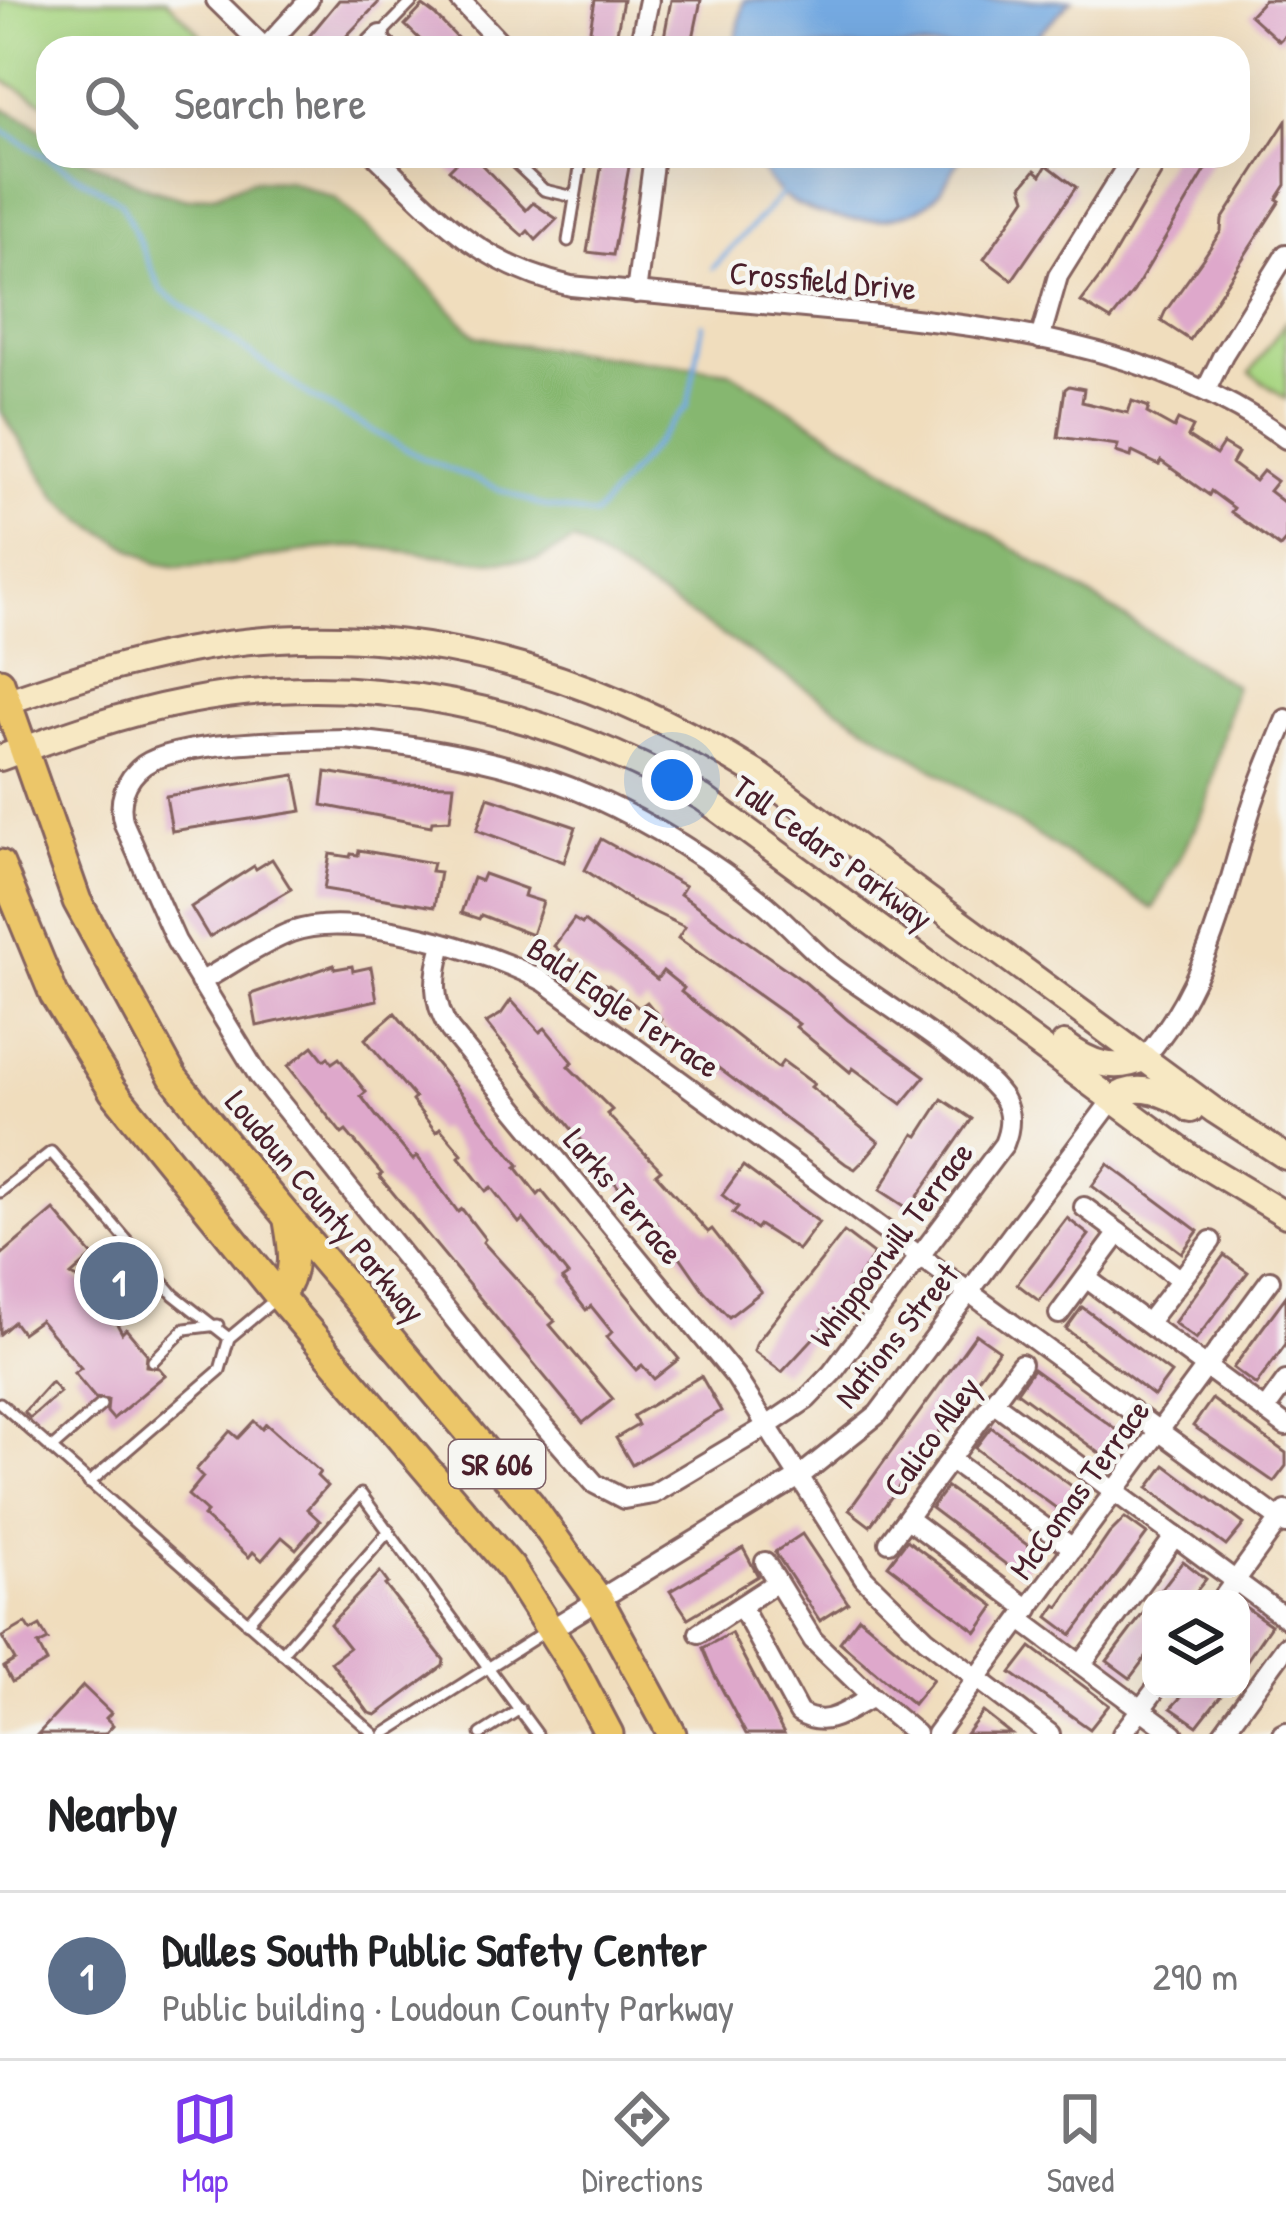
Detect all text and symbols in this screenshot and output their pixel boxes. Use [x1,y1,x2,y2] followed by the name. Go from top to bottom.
[36,36,1250,168] search box
[78,69,144,135] icon: search
[174,72,366,133] text: Search here
[728,250,918,310] street label: Crossfield Drive
[642,750,702,810] your location
[723,764,942,940] street label: Tall Cedars Parkway
[519,926,729,1089] street label: Bald Eagle Terrace
[215,1081,436,1332] street label: Loudoun County Parkway
[554,1119,694,1273] street label: Larks Terrace
[799,1132,984,1356] street label: Whippoorwill Terrace
[80,1236,158,1326] pin: 1
[824,1253,968,1417] street label: Nations Street
[873,1367,990,1505] street label: Calico Alley
[999,1390,1159,1588] street label: McComas Terrace
[449,1440,545,1488] road number: SR 606
[1142,1590,1250,1698] map controls
[1142,1590,1250,1698] button: layers
[48,1778,178,1847] text: Nearby
[162,1919,707,1980] text: Dulles South Public Safety Center
[80,1949,94,2002] text: 1
[1152,1949,1238,2002] text: 290 m
[162,1980,734,2033] text: Public building · Loudoun County Parkway
[172,2086,238,2202] tab: Map
[582,2086,703,2202] tab: Directions
[1047,2086,1114,2202] tab: Saved

